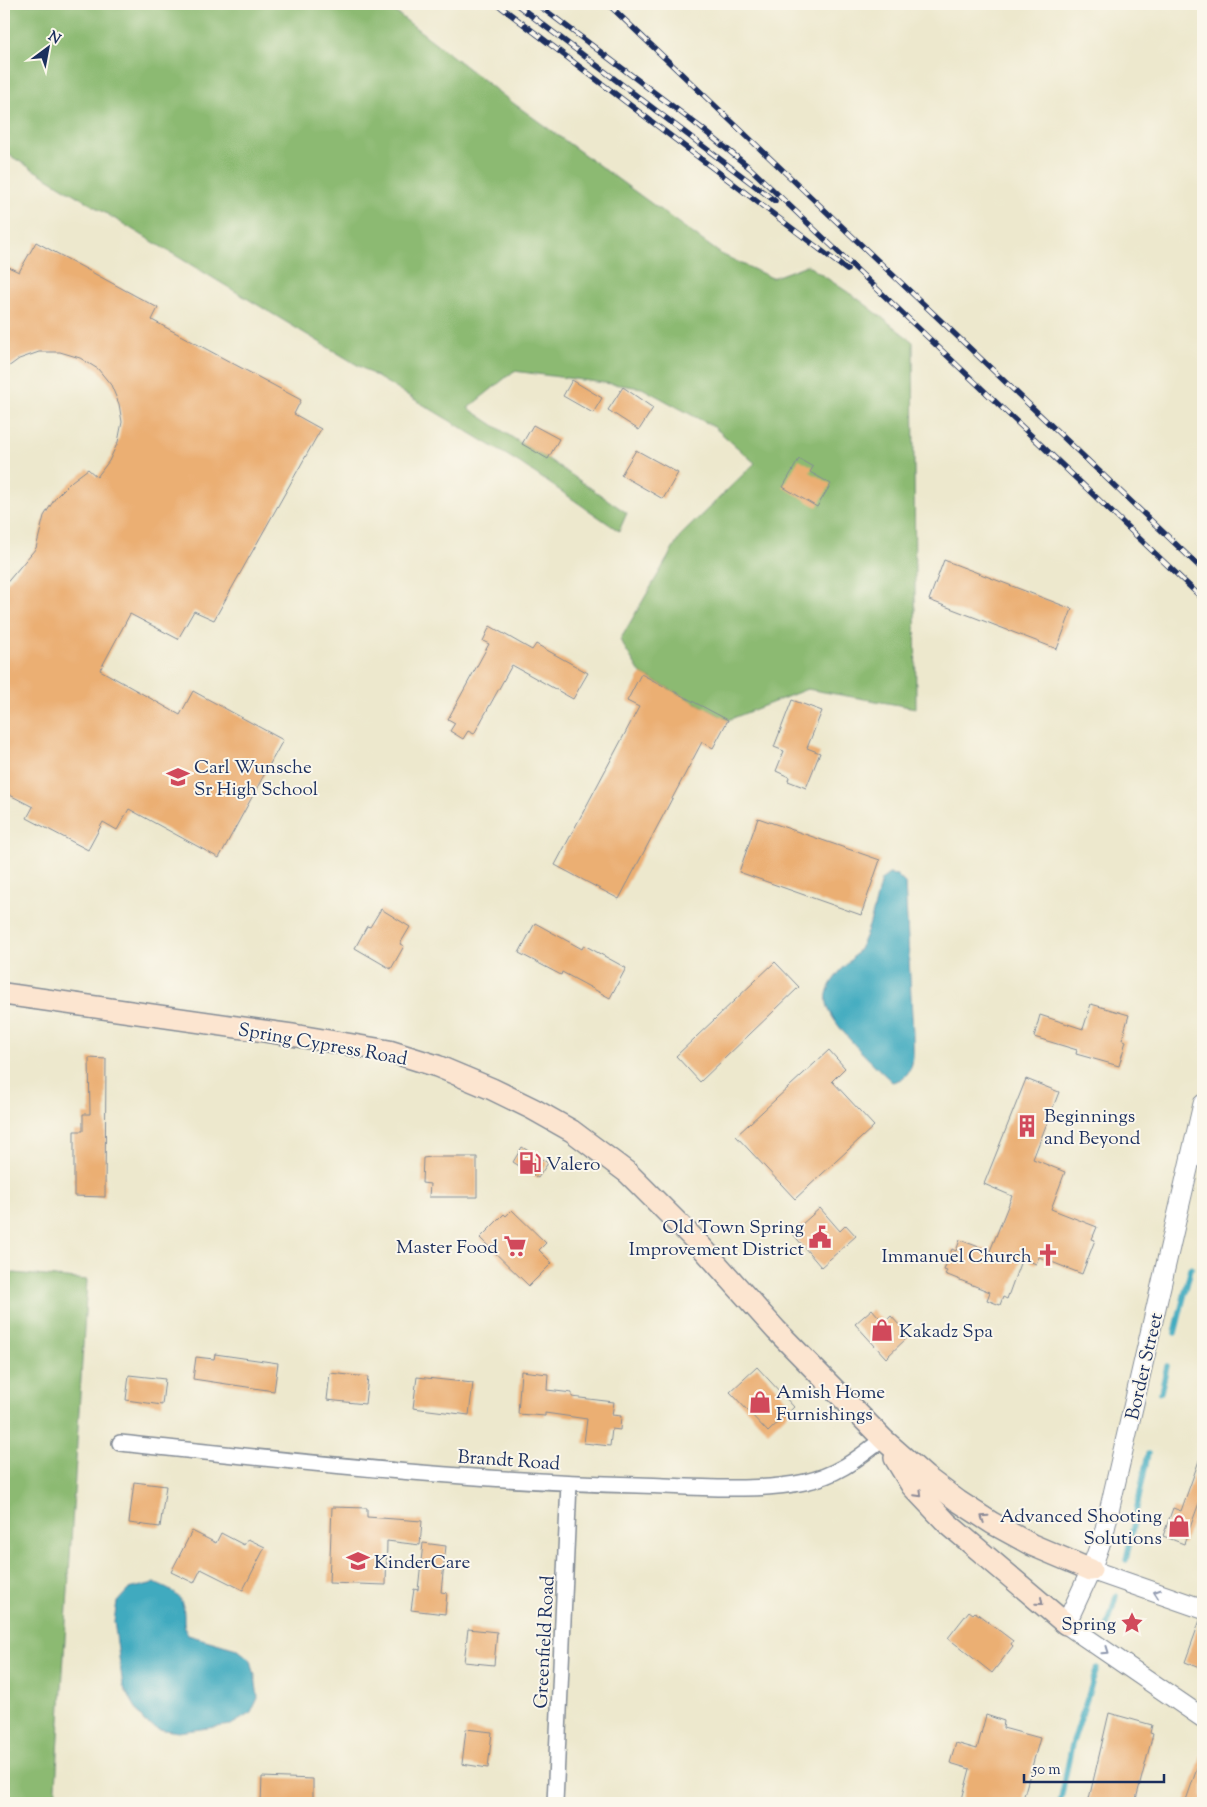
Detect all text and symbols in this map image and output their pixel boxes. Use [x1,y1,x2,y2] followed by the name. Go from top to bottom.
[22,22,72,72] north arrow
[44,27,64,50] text: N
[194,755,318,804] place label: Carl Wunsche Sr High School
[165,764,191,790] school or university icon: Carl Wunsche Sr High School
[236,1017,410,1074] street label: Spring Cypress Road
[1044,1104,1141,1153] place label: Beginnings and Beyond
[1014,1113,1040,1139] building icon: Beginnings and Beyond
[517,1150,543,1176] fuel station icon: Valero
[546,1152,600,1179] place label: Valero
[629,1215,804,1264] place label: Old Town Spring Improvement District
[807,1224,833,1250] public building icon: Old Town Spring Improvement District
[502,1233,528,1259] supermarket icon: Master Food
[396,1235,498,1262] place label: Master Food
[1035,1242,1061,1268] church icon: Immanuel Church
[881,1244,1032,1271] place label: Immanuel Church
[1120,1310,1171,1423] street label: Border Street
[869,1317,895,1343] shop icon: Kakadz Spa
[899,1319,993,1346] place label: Kakadz Spa
[776,1380,885,1429] place label: Amish Home Furnishings
[747,1389,773,1415] shop icon: Amish Home Furnishings
[457,1444,561,1479] street label: Brandt Road
[914,1488,923,1497] one-way arrow
[1000,1504,1162,1553] place label: Advanced Shooting Solutions
[1166,1513,1192,1539] shop icon: Advanced Shooting Solutions
[980,1515,990,1524] one-way arrow
[345,1548,371,1574] school or university icon: KinderCare
[374,1550,470,1577] place label: KinderCare
[529,1575,562,1709] street label: Greenfield Road
[1153,1589,1162,1599] one-way arrow
[1035,1597,1044,1606] one-way arrow
[1119,1610,1145,1636] place icon: Spring
[1061,1612,1116,1639] place label: Spring
[1100,1645,1110,1654] one-way arrow
[1024,1752,1164,1784] scale bar
[1031,1760,1061,1781] text: 50 m

